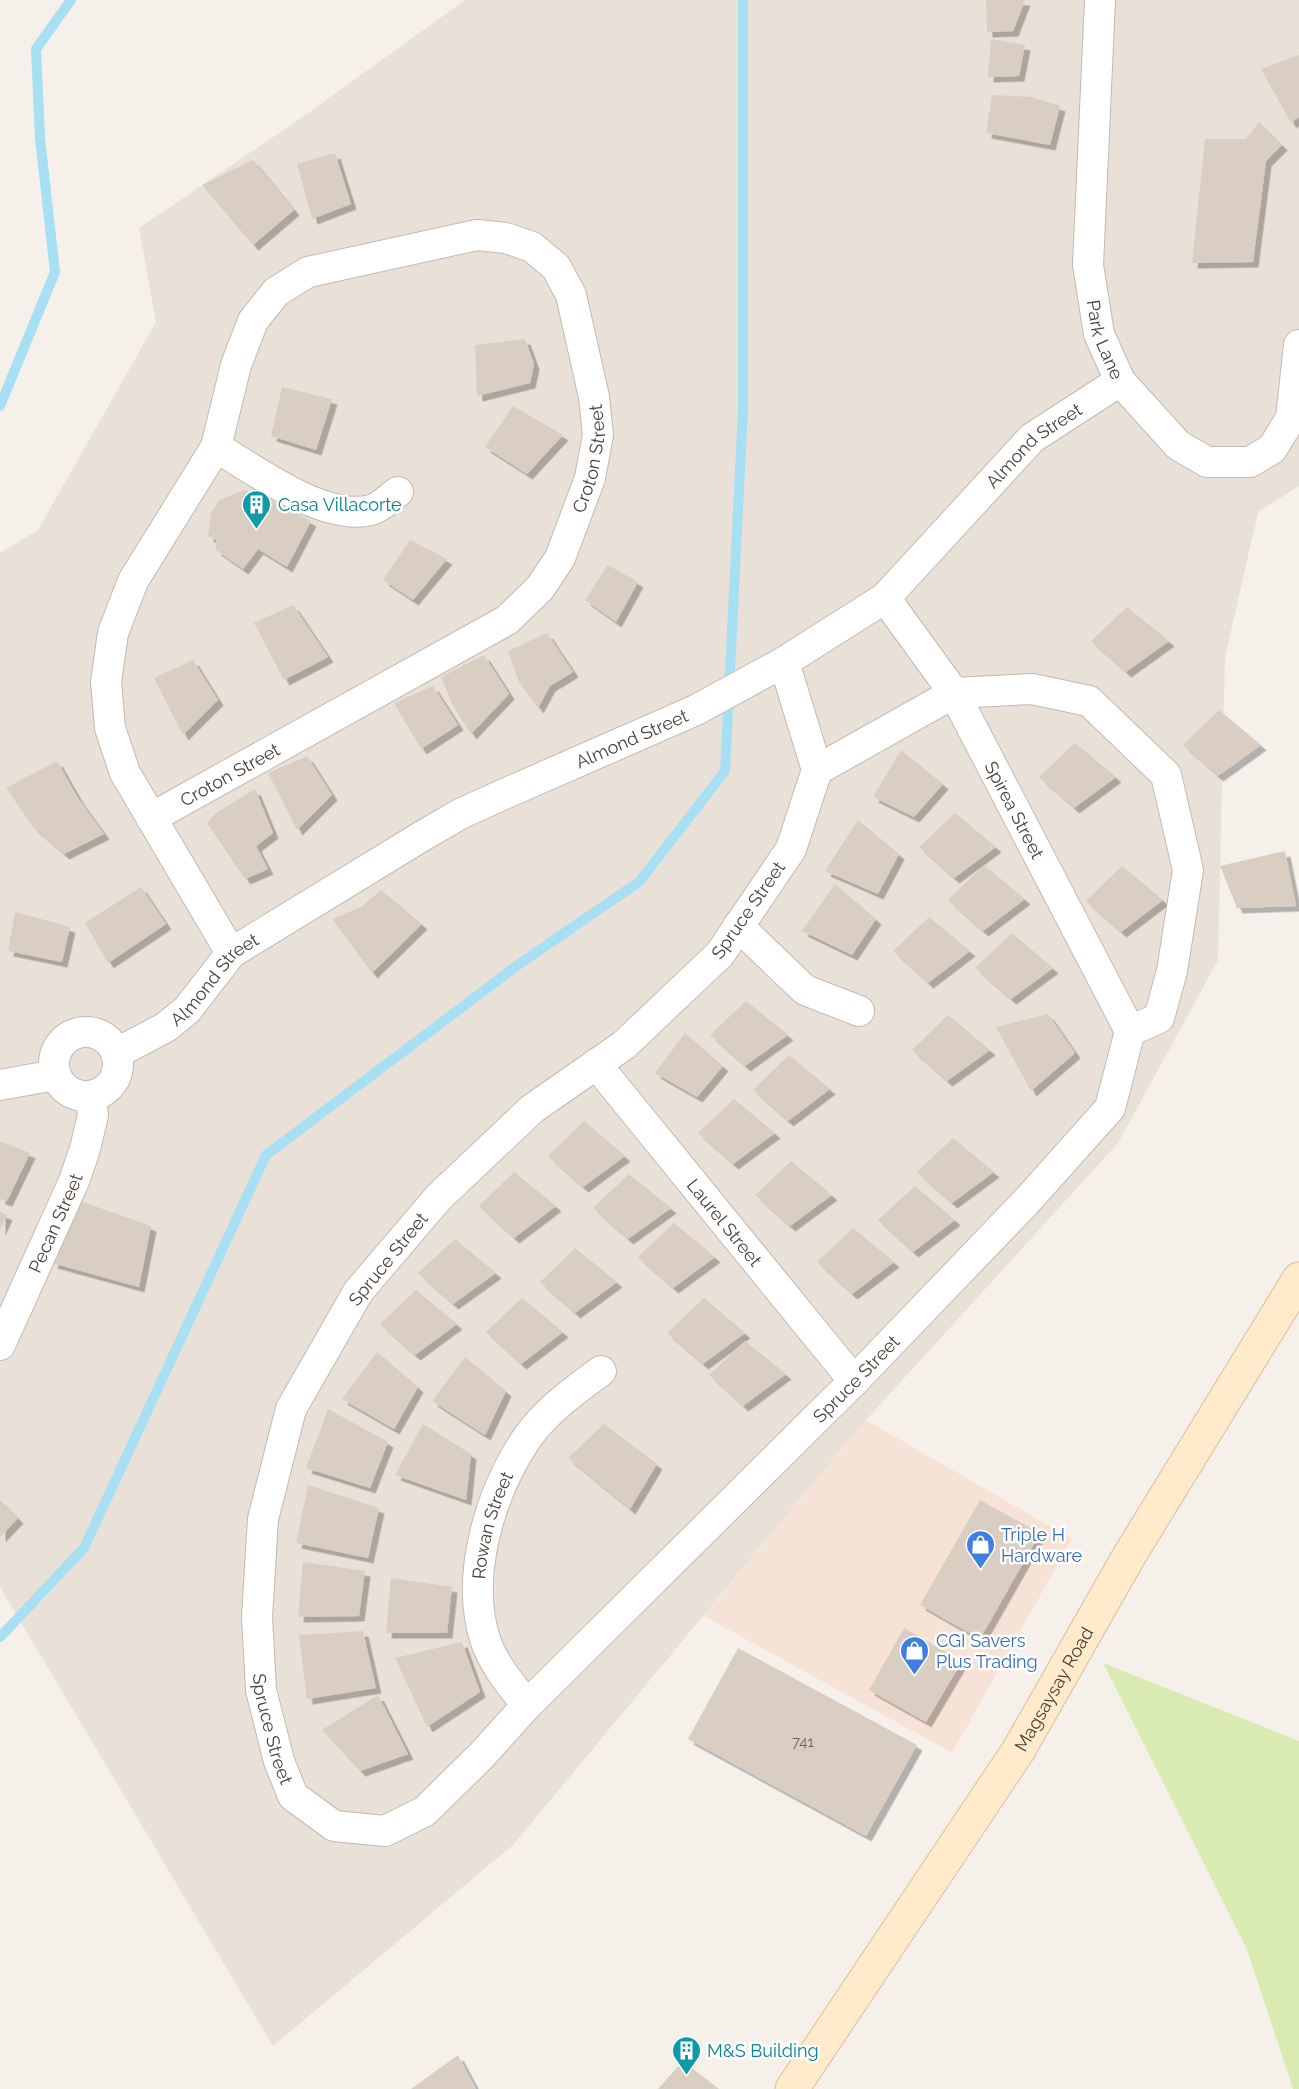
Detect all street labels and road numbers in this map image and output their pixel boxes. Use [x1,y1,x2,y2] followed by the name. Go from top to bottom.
[1083,298,1128,383] street label: Park Lane
[981,398,1085,492] street label: Almond Street
[567,403,609,516] street label: Croton Street
[572,704,691,772] street label: Almond Street
[176,738,283,810] street label: Croton Street
[981,757,1049,862] street label: Spirea Street
[707,857,789,963] street label: Spruce Street
[166,928,262,1030] street label: Almond Street
[24,1171,86,1276] street label: Pecan Street
[683,1174,767,1270] street label: Laurel Street
[344,1208,432,1310] street label: Spruce Street
[808,1330,903,1426] street label: Spruce Street
[468,1468,517,1580] street label: Rowan Street
[1010,1623,1097,1755] street label: Magsaysay Road
[250,1673,298,1787] street label: Spruce Street

